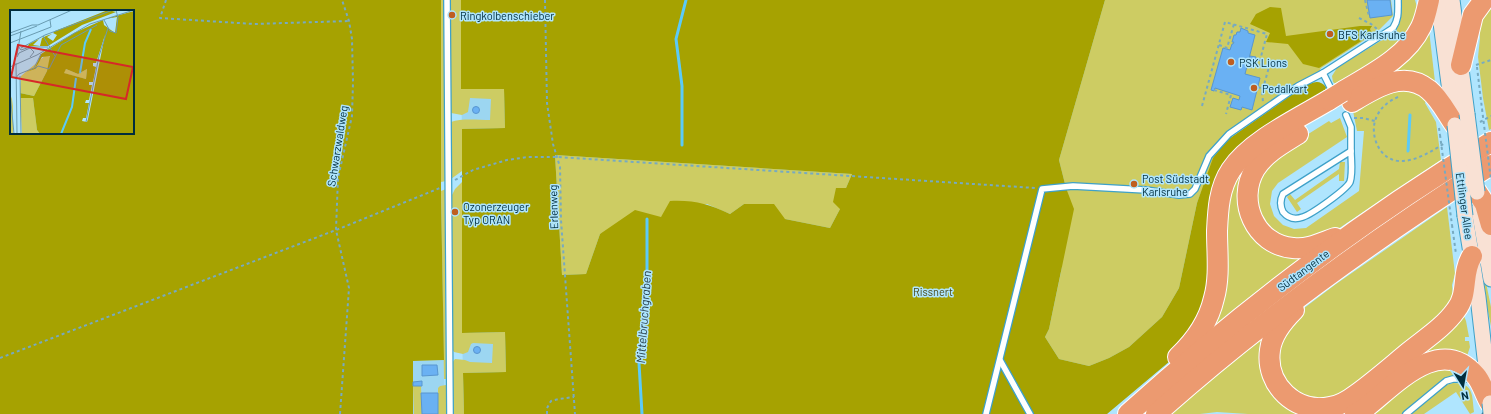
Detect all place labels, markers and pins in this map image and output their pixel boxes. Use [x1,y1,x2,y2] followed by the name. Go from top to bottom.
[460,9,554,22] place label: Ringkolbenschieber
[447,10,457,20] marker: Ringkolbenschieber
[1338,28,1406,41] place label: BFS Karlsruhe
[1325,29,1335,39] marker: BFS Karlsruhe
[1239,56,1287,69] place label: PSK Lions
[1226,57,1236,67] marker: PSK Lions
[1262,82,1308,95] place label: Pedalkart
[1249,83,1259,93] marker: Pedalkart
[1142,172,1209,198] place label: Post Südstadt Karlsruhe
[1129,179,1139,189] marker: Post Südstadt Karlsruhe
[463,200,529,226] place label: Ozonerzeuger Typ ORAN
[450,207,460,217] marker: Ozonerzeuger Typ ORAN

